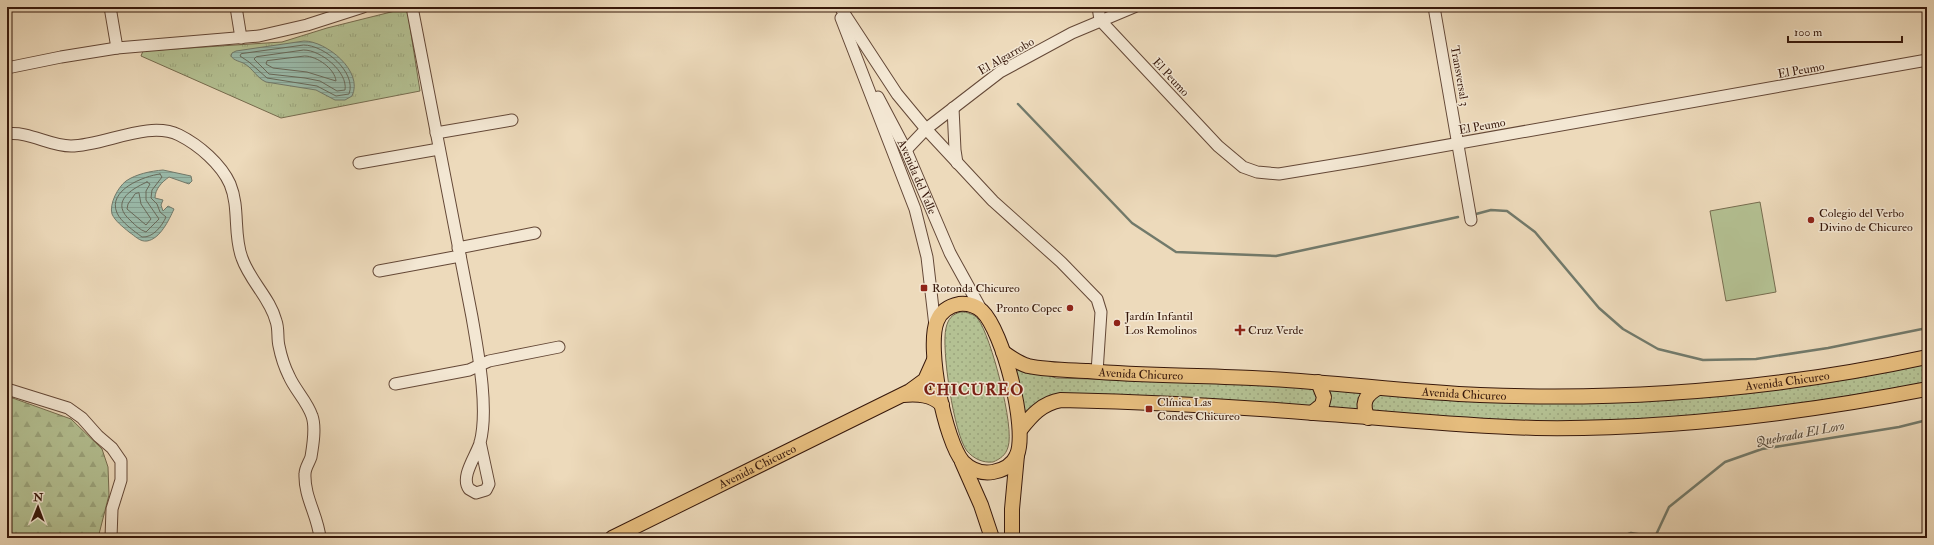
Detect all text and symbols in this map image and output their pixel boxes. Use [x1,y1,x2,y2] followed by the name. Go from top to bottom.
[1788,18,1902,44] scale bar
[1794,25,1823,40] text: 100 m
[976,34,1037,78] street label: El Algarrobo
[1447,45,1472,107] street label: Transversal 3
[1149,55,1192,100] street label: El Peumo
[1777,59,1826,82] street label: El Peumo
[1458,115,1507,138] street label: El Peumo
[893,136,940,217] street label: Avenida del Valle
[1819,206,1913,235] place label: Colegio del Verbo Divino de Chicureo
[1806,215,1816,225] marker: Colegio del Verbo Divino de Chicureo
[932,281,1020,296] place label: Rotonda Chicureo
[919,283,929,293] marker: Rotonda Chicureo
[996,301,1062,316] place label: Pronto Copec
[1065,303,1075,313] marker: Pronto Copec
[1124,309,1197,338] place label: Jardín Infantil Los Remolinos
[1112,318,1122,328] marker: Jardín Infantil Los Remolinos
[1248,323,1304,338] place label: Cruz Verde
[1235,325,1245,335] marker: Cruz Verde
[1097,365,1184,384] street label: Avenida Chicureo
[1744,368,1831,394] street label: Avenida Chicureo
[924,380,1024,400] district label: CHICUREO
[1420,384,1507,404] street label: Avenida Chicureo
[1157,395,1240,424] place label: Clínica Las Condes Chicureo
[1144,404,1154,414] marker: Clínica Las Condes Chicureo
[1755,417,1846,451] water label: Quebrada El Loro
[715,441,799,493] street label: Avenida Chicureo
[18,487,58,527] north arrow
[32,491,44,504] text: N

